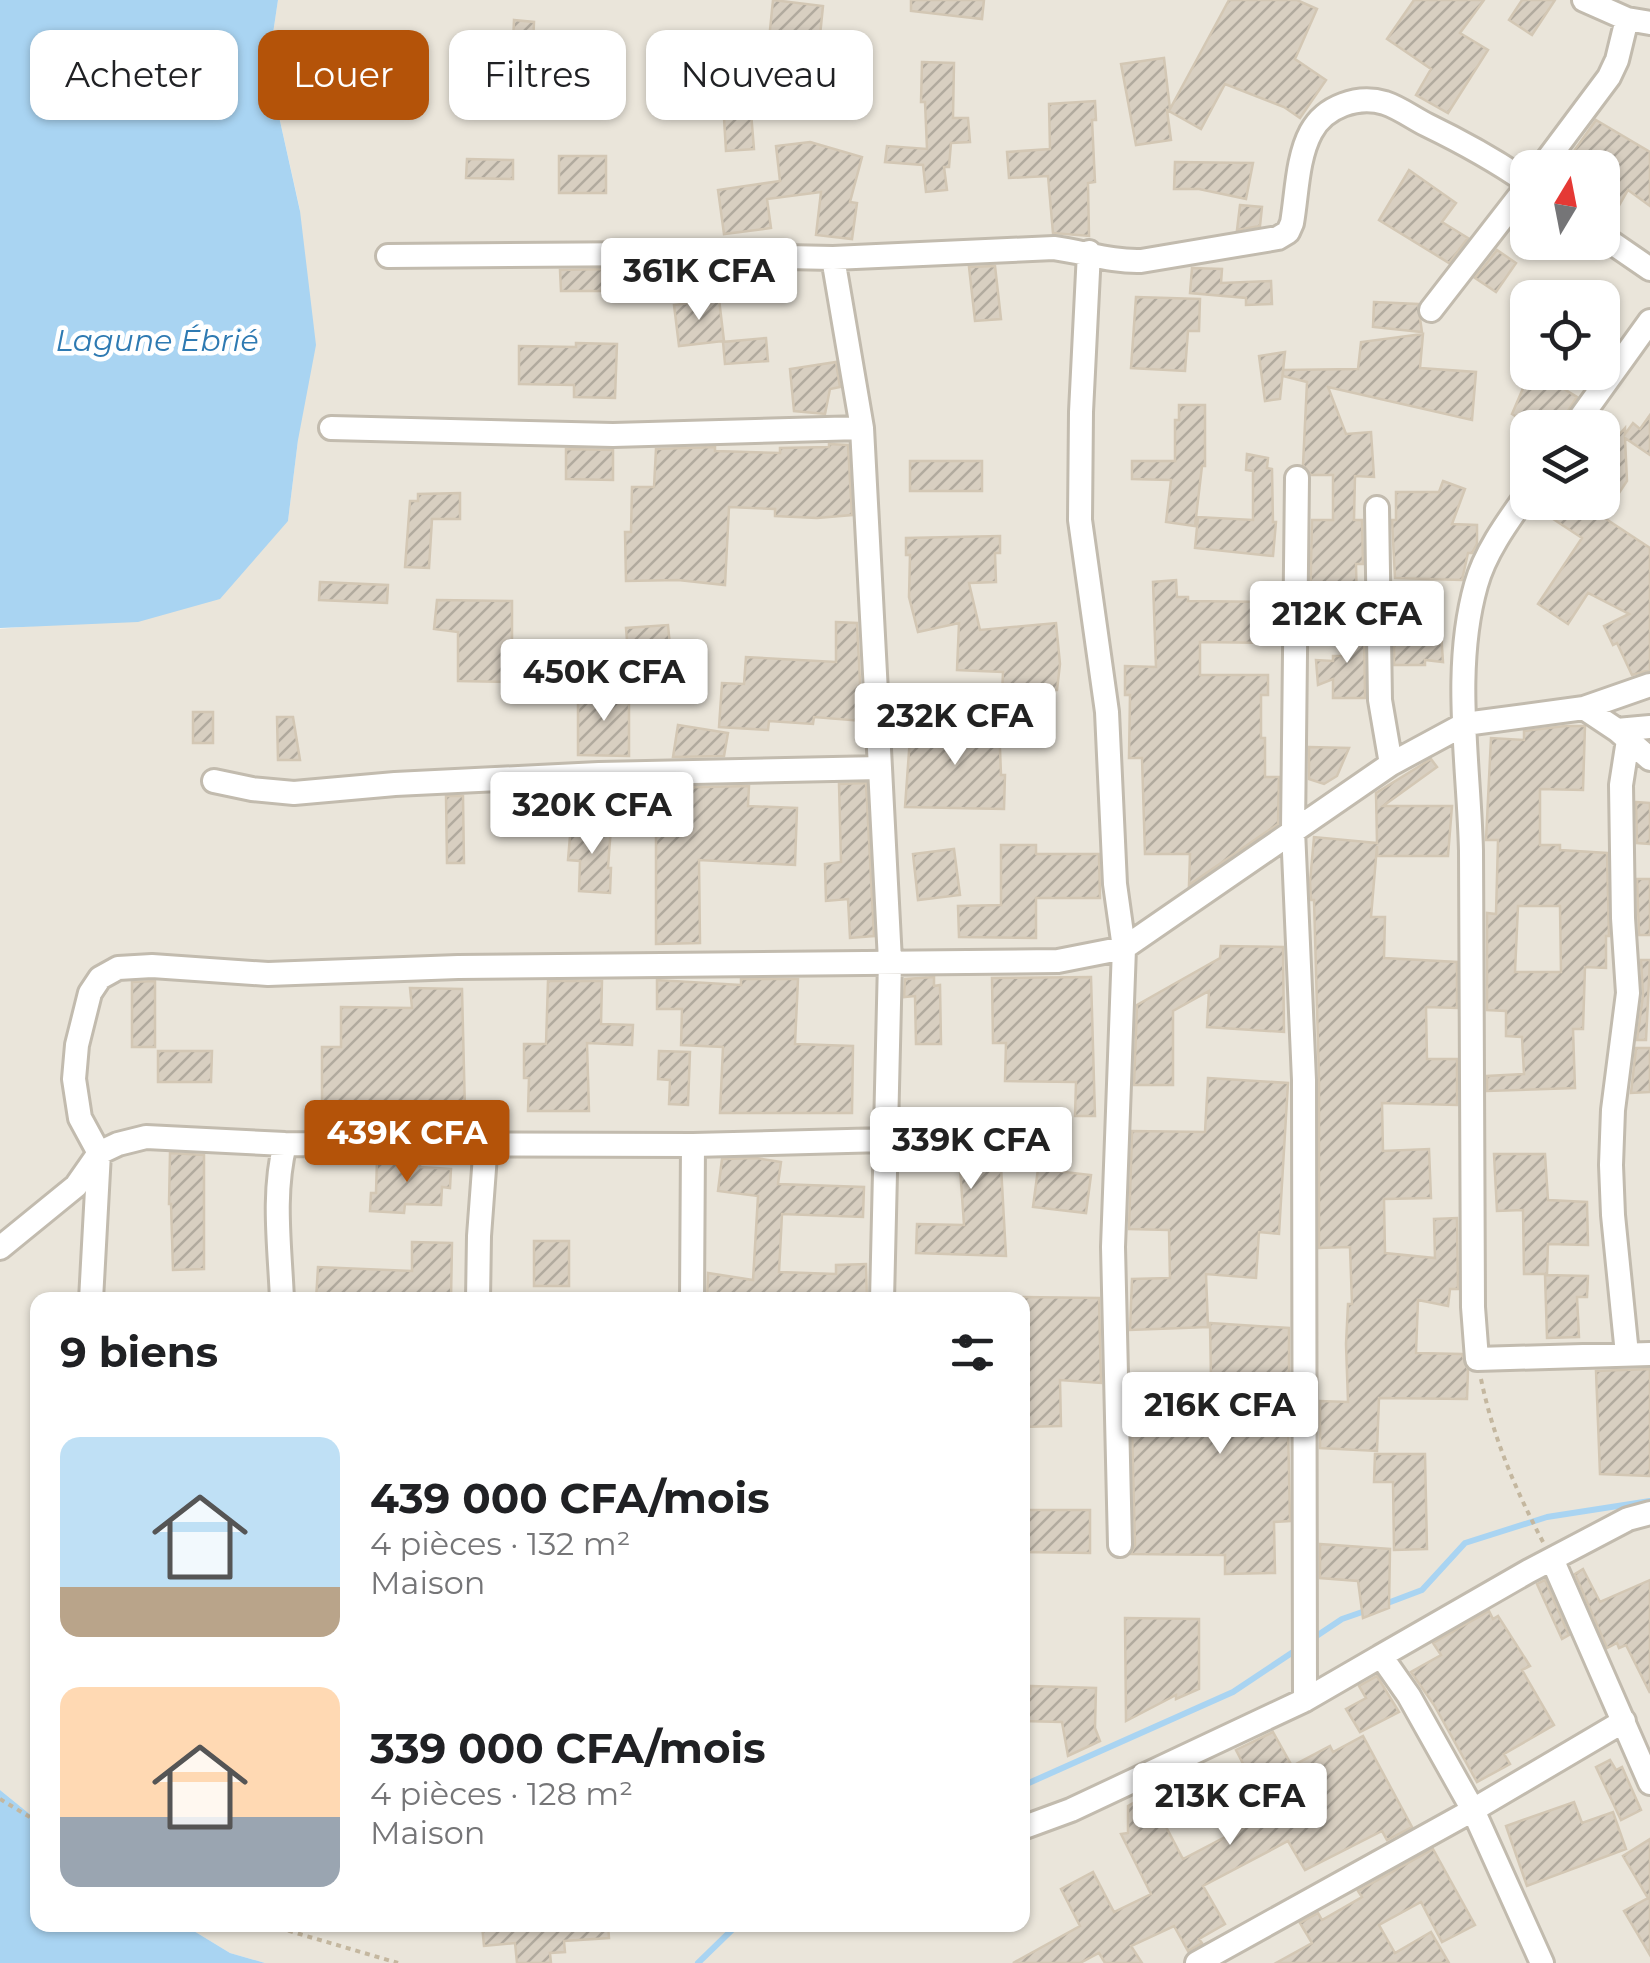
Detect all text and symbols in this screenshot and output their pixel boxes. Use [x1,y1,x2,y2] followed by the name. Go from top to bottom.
[30,30,238,120] chip: Acheter
[258,30,429,120] chip: Louer
[449,30,626,120] chip: Filtres
[646,30,873,120] chip: Nouveau
[1510,150,1620,260] north arrow
[1510,150,1620,520] map controls
[596,238,802,323] pin: 361K CFA
[623,251,775,290] text: 361K CFA
[1510,280,1620,390] button: locate
[55,322,259,359] water label: Lagune Ébrié
[1510,410,1620,520] button: layers
[1244,581,1450,666] pin: 212K CFA
[1272,594,1422,633] text: 212K CFA
[501,639,707,724] pin: 450K CFA
[523,652,685,691] text: 450K CFA
[852,683,1058,768] pin: 232K CFA
[877,696,1033,735] text: 232K CFA
[489,772,695,857] pin: 320K CFA
[512,785,672,824] text: 320K CFA
[304,1100,510,1185] pin: 439K CFA
[868,1107,1074,1192] pin: 339K CFA
[326,1113,488,1152] text: 439K CFA
[892,1120,1050,1159] text: 339K CFA
[945,1325,1000,1380] icon: filters
[60,1326,218,1378] text: 9 biens
[1117,1372,1323,1457] pin: 216K CFA
[1144,1385,1296,1424] text: 216K CFA
[370,1472,770,1524] text: 439 000 CFA/mois
[140,1477,260,1597] icon: home
[370,1524,630,1563] text: 4 pièces · 132 m²
[370,1563,485,1602] text: Maison
[370,1722,766,1774] text: 339 000 CFA/mois
[140,1727,260,1847] icon: home
[1127,1763,1333,1848] pin: 213K CFA
[370,1774,633,1813] text: 4 pièces · 128 m²
[1155,1776,1305,1815] text: 213K CFA
[370,1813,485,1852] text: Maison

